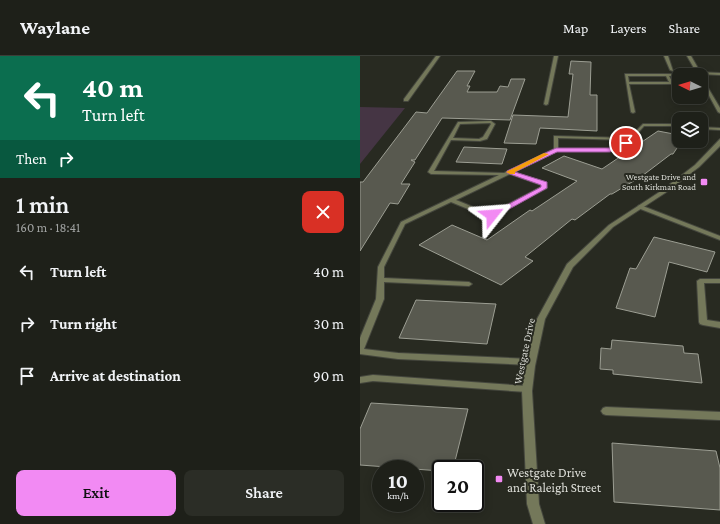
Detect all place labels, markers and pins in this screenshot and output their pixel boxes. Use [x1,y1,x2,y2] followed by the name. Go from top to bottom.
[609,126,643,160] pin
[622,172,696,192] place label: Westgate Drive and South Kirkman Road
[699,177,709,187] marker: Westgate Drive and South Kirkman Road
[507,465,602,495] place label: Westgate Drive and Raleigh Street
[494,474,504,484] marker: Westgate Drive and Raleigh Street

